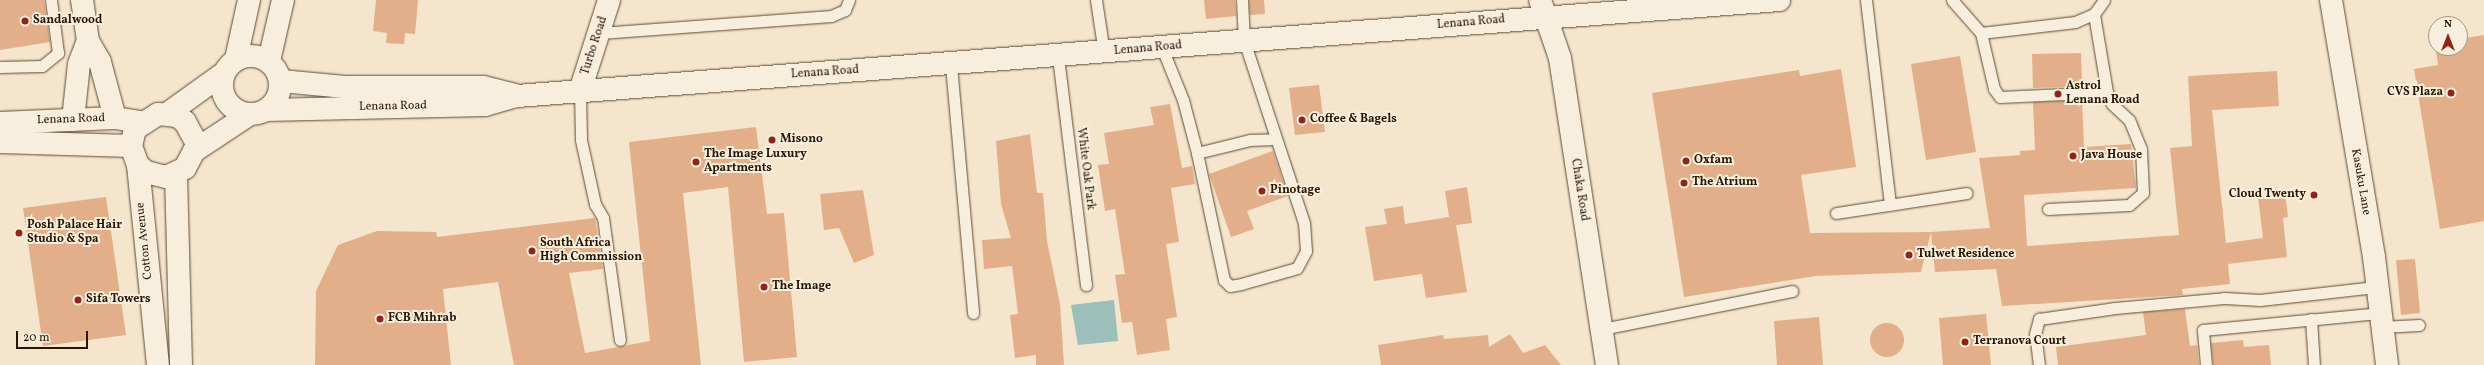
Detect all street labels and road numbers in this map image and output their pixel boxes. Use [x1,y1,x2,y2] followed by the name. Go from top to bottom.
[1436,13,1506,33] street label: Lenana Road
[579,15,611,77] street label: Turbo Road
[1113,39,1183,59] street label: Lenana Road
[790,63,860,83] street label: Lenana Road
[359,99,427,115] street label: Lenana Road
[37,112,105,128] street label: Lenana Road
[1073,127,1097,211] street label: White Oak Park
[2347,148,2373,216] street label: Kasuku Lane
[1567,158,1591,222] street label: Chaka Road
[134,202,156,280] street label: Cotton Avenue

